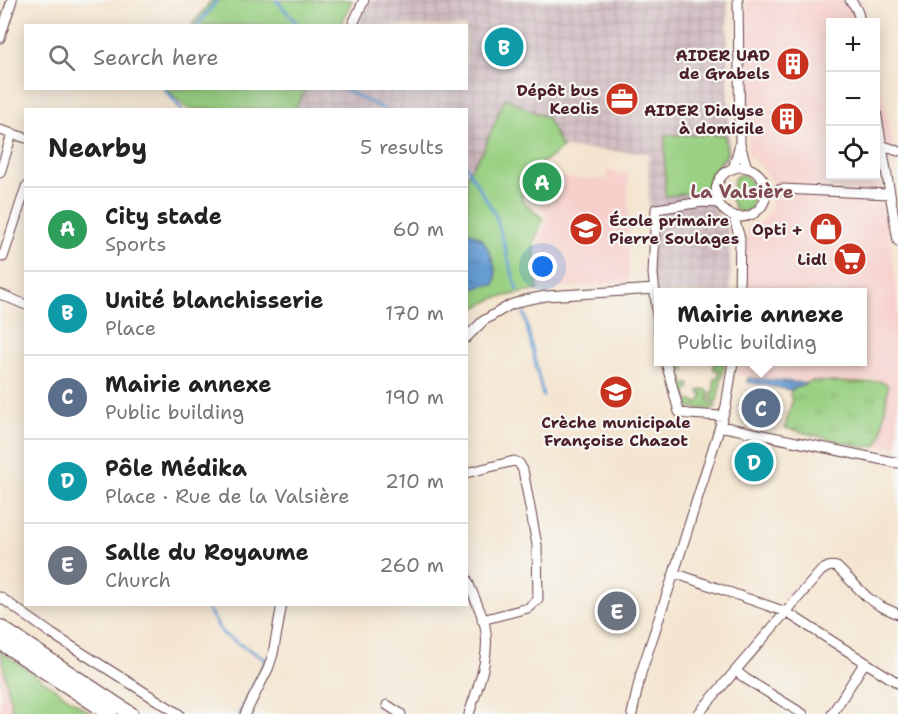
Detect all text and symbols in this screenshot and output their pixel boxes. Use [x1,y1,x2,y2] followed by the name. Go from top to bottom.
[826,18,880,180] map controls
[826,18,880,72] button: +
[24,24,468,90] search box
[484,24,524,70] pin: B
[45,41,78,74] icon: search
[93,43,219,72] text: Search here
[676,45,770,84] place label: AIDER UAD de Grabels
[775,46,811,82] building icon: AIDER UAD de Grabels
[826,72,880,126] button: −
[516,80,599,119] place label: Dépôt bus Keolis
[604,81,640,117] office icon: Dépôt bus Keolis
[644,100,764,139] place label: AIDER Dialyse à domicile
[769,101,805,137] building icon: AIDER Dialyse à domicile
[826,126,880,180] button: locate
[48,130,147,165] text: Nearby
[360,134,444,160] text: 5 results
[522,160,562,204] pin: A
[691,180,794,204] district label: La Valsière
[105,202,222,231] text: City stade
[609,210,739,249] place label: École primaire Pierre Soulages
[568,211,604,247] school or university icon: École primaire Pierre Soulages
[808,211,844,247] shop icon: Opti +
[60,216,75,242] text: A
[392,216,444,242] text: 60 m
[752,219,803,240] place label: Opti +
[105,231,166,257] text: Sports
[832,241,868,277] supermarket icon: Lidl
[797,249,827,270] place label: Lidl
[528,252,557,281] your location
[105,286,323,315] text: Unité blanchisserie
[654,288,867,366] popup
[61,300,74,326] text: B
[385,300,444,326] text: 170 m
[677,300,844,329] text: Mairie annexe
[105,315,156,341] text: Place
[677,329,817,355] text: Public building
[105,370,271,399] text: Mairie annexe
[598,374,634,410] school or university icon: Crèche municipale Françoise Chazot
[61,384,74,410] text: C
[385,384,444,410] text: 190 m
[742,386,780,430] pin: C
[105,399,244,425] text: Public building
[541,412,691,451] place label: Crèche municipale Françoise Chazot
[734,440,774,484] pin: D
[105,454,247,483] text: Pôle Médika
[60,468,75,494] text: D
[385,468,444,494] text: 210 m
[105,483,350,509] text: Place · Rue de la Valsière
[105,538,309,567] text: Salle du Royaume
[61,552,74,578] text: E
[379,552,444,578] text: 260 m
[105,567,171,593] text: Church
[598,588,636,634] pin: E

